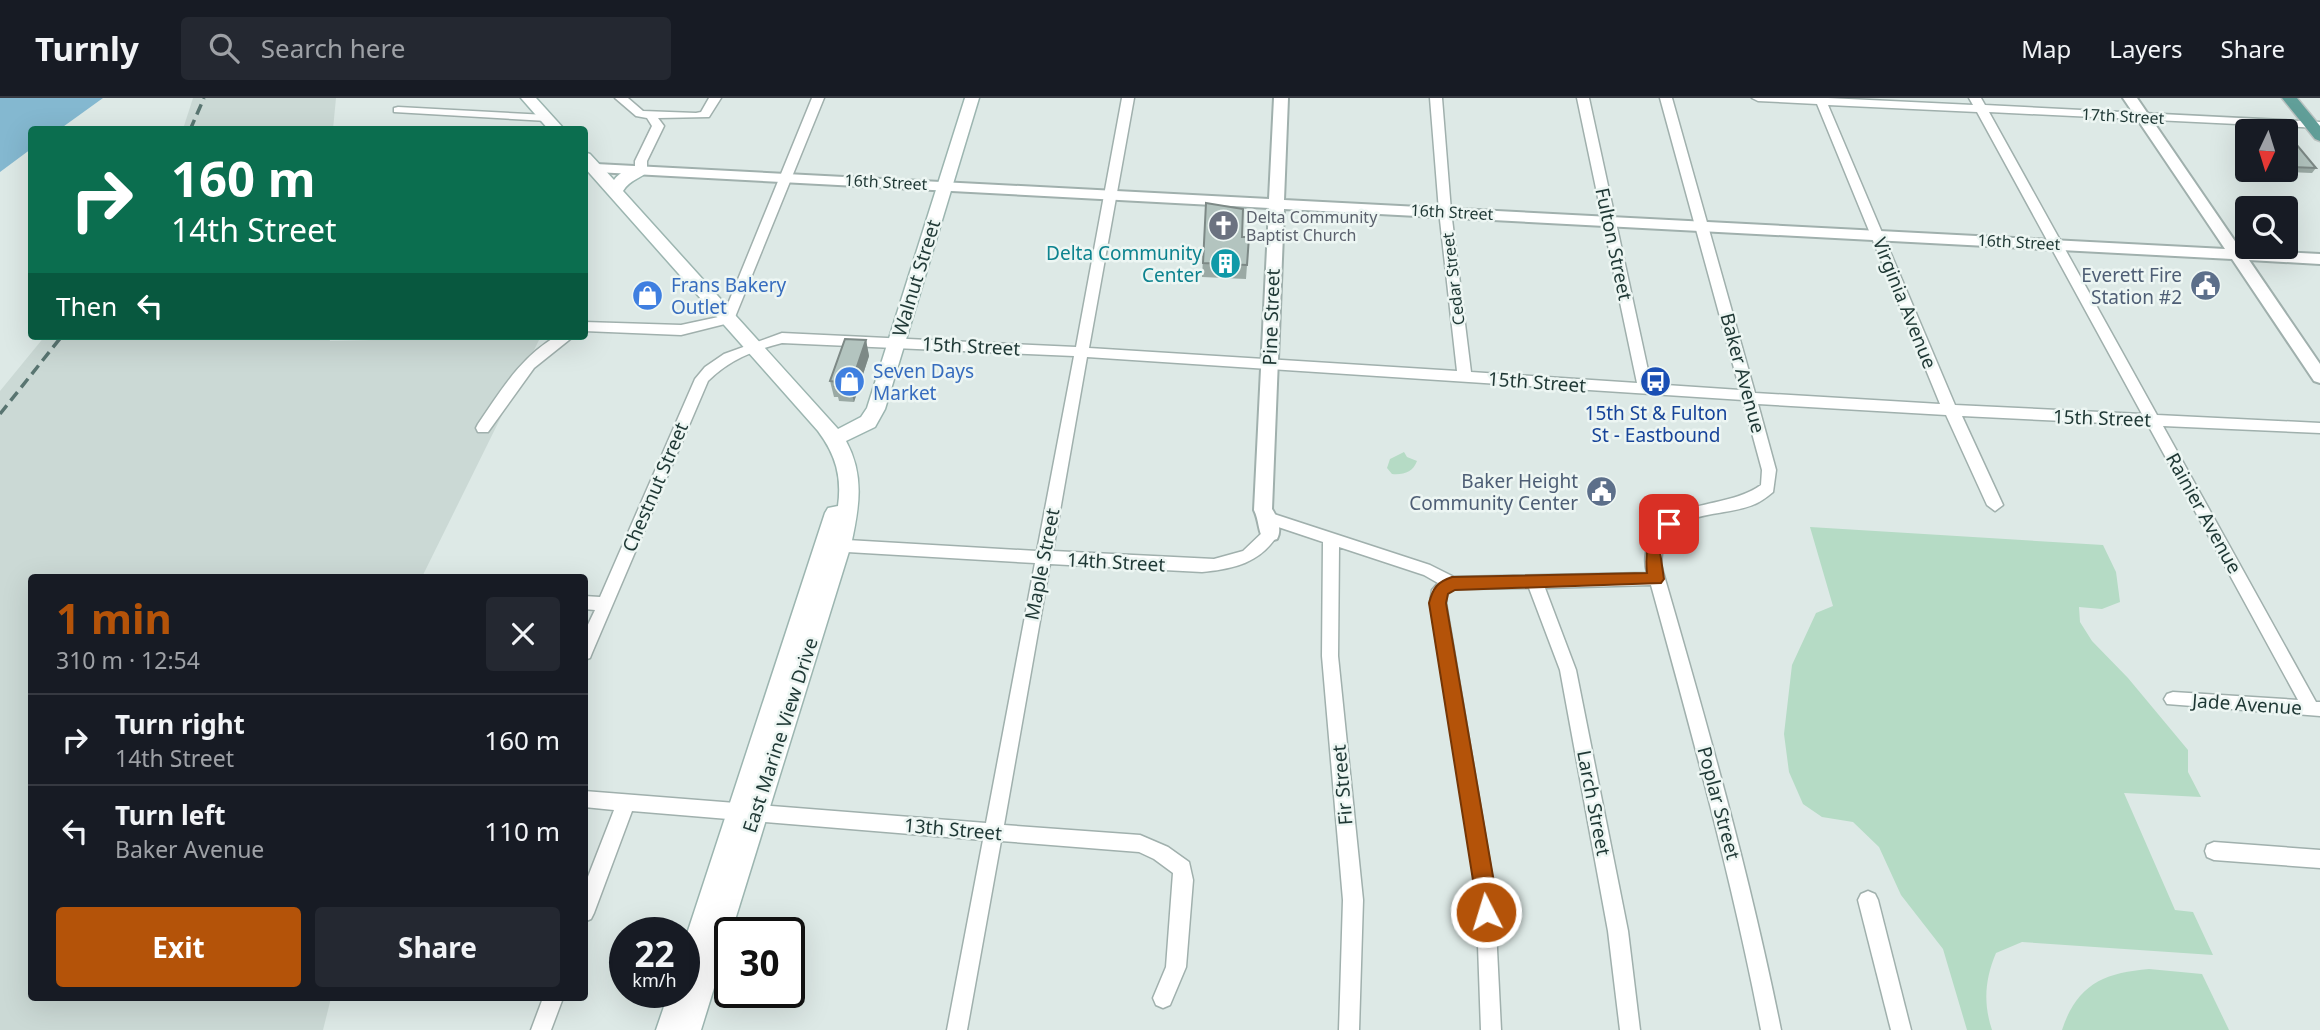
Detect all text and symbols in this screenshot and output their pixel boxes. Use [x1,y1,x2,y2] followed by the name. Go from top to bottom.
[181,17,671,80] search box
[35,26,139,71] text: Turnly
[205,29,243,67] icon: search
[261,30,405,66] text: Search here
[2021,32,2071,65] text: Map
[2109,32,2183,65] text: Layers
[2221,32,2285,65] text: Share
[2081,103,2165,129] street label: 17th Street
[2235,119,2298,182] north arrow
[2235,119,2298,259] map controls
[171,145,316,211] text: 160 m
[56,154,147,245] icon: right
[844,169,928,195] street label: 16th Street
[1589,185,1639,303] street label: Fulton Street
[2235,196,2298,259] button: search
[1410,199,1494,225] street label: 16th Street
[1246,206,1378,246] place label: Delta Community Baptist Church
[171,208,337,251] text: 14th Street
[1206,209,1240,243] church icon: Delta Community Baptist Church
[886,216,946,340] street label: Walnut Street
[1977,229,2061,255] street label: 16th Street
[1436,231,1470,327] street label: Cedar Street
[1867,233,1943,373] street label: Virginia Avenue
[1046,240,1202,288] place label: Delta Community Center
[1208,247,1242,281] building icon: Delta Community Center
[2081,262,2182,310] place label: Everett Fire Station #2
[1256,268,1286,366] street label: Pine Street
[2188,269,2222,303] public building icon: Everett Fire Station #2
[671,272,786,320] place label: Frans Bakery Outlet
[631,279,665,313] shop icon: Frans Bakery Outlet
[131,287,169,325] icon: left
[56,288,117,324] text: Then
[1714,310,1772,436] street label: Baker Avenue
[921,330,1021,362] street label: 15th Street
[873,358,974,406] place label: Seven Days Market
[833,365,867,399] shop icon: Seven Days Market
[1639,365,1673,399] bus stop icon: 15th St & Fulton St - Eastbound
[1487,366,1587,398] street label: 15th Street
[1585,400,1727,448] place label: 15th St & Fulton St - Eastbound
[2052,403,2152,433] street label: 15th Street
[616,418,694,556] street label: Chestnut Street
[2160,448,2248,578] street label: Rainier Avenue
[1409,468,1578,516] place label: Baker Height Community Center
[1584,475,1618,509] public building icon: Baker Height Community Center
[1639,494,1699,554] pin
[1650,505,1688,543] icon: arrive
[1018,506,1066,622] street label: Maple Street
[1066,546,1166,578] street label: 14th Street
[56,589,172,646] text: 1 min
[486,597,560,671] button: close
[736,634,824,836] street label: East Marine View Drive
[56,644,200,676] text: 310 m · 12:54
[2189,687,2303,721] street label: Jade Avenue
[115,706,245,742] text: Turn right
[56,721,94,759] icon: right
[484,722,560,758] text: 160 m
[115,742,234,774] text: 14th Street
[1326,744,1358,826] street label: Fir Street
[1691,744,1747,863] street label: Poplar Street
[1571,748,1617,858] street label: Larch Street
[115,797,226,833] text: Turn left
[56,812,94,850] icon: left
[903,812,1003,846] street label: 13th Street
[484,813,560,849] text: 110 m
[115,833,264,865] text: Baker Avenue
[1449,875,1523,949] position arrow
[56,907,301,987] button: Exit
[315,907,560,987] button: Share
[714,917,805,1008] speed limit sign: 30
[634,930,675,977] text: 22
[632,968,677,992] text: km/h

